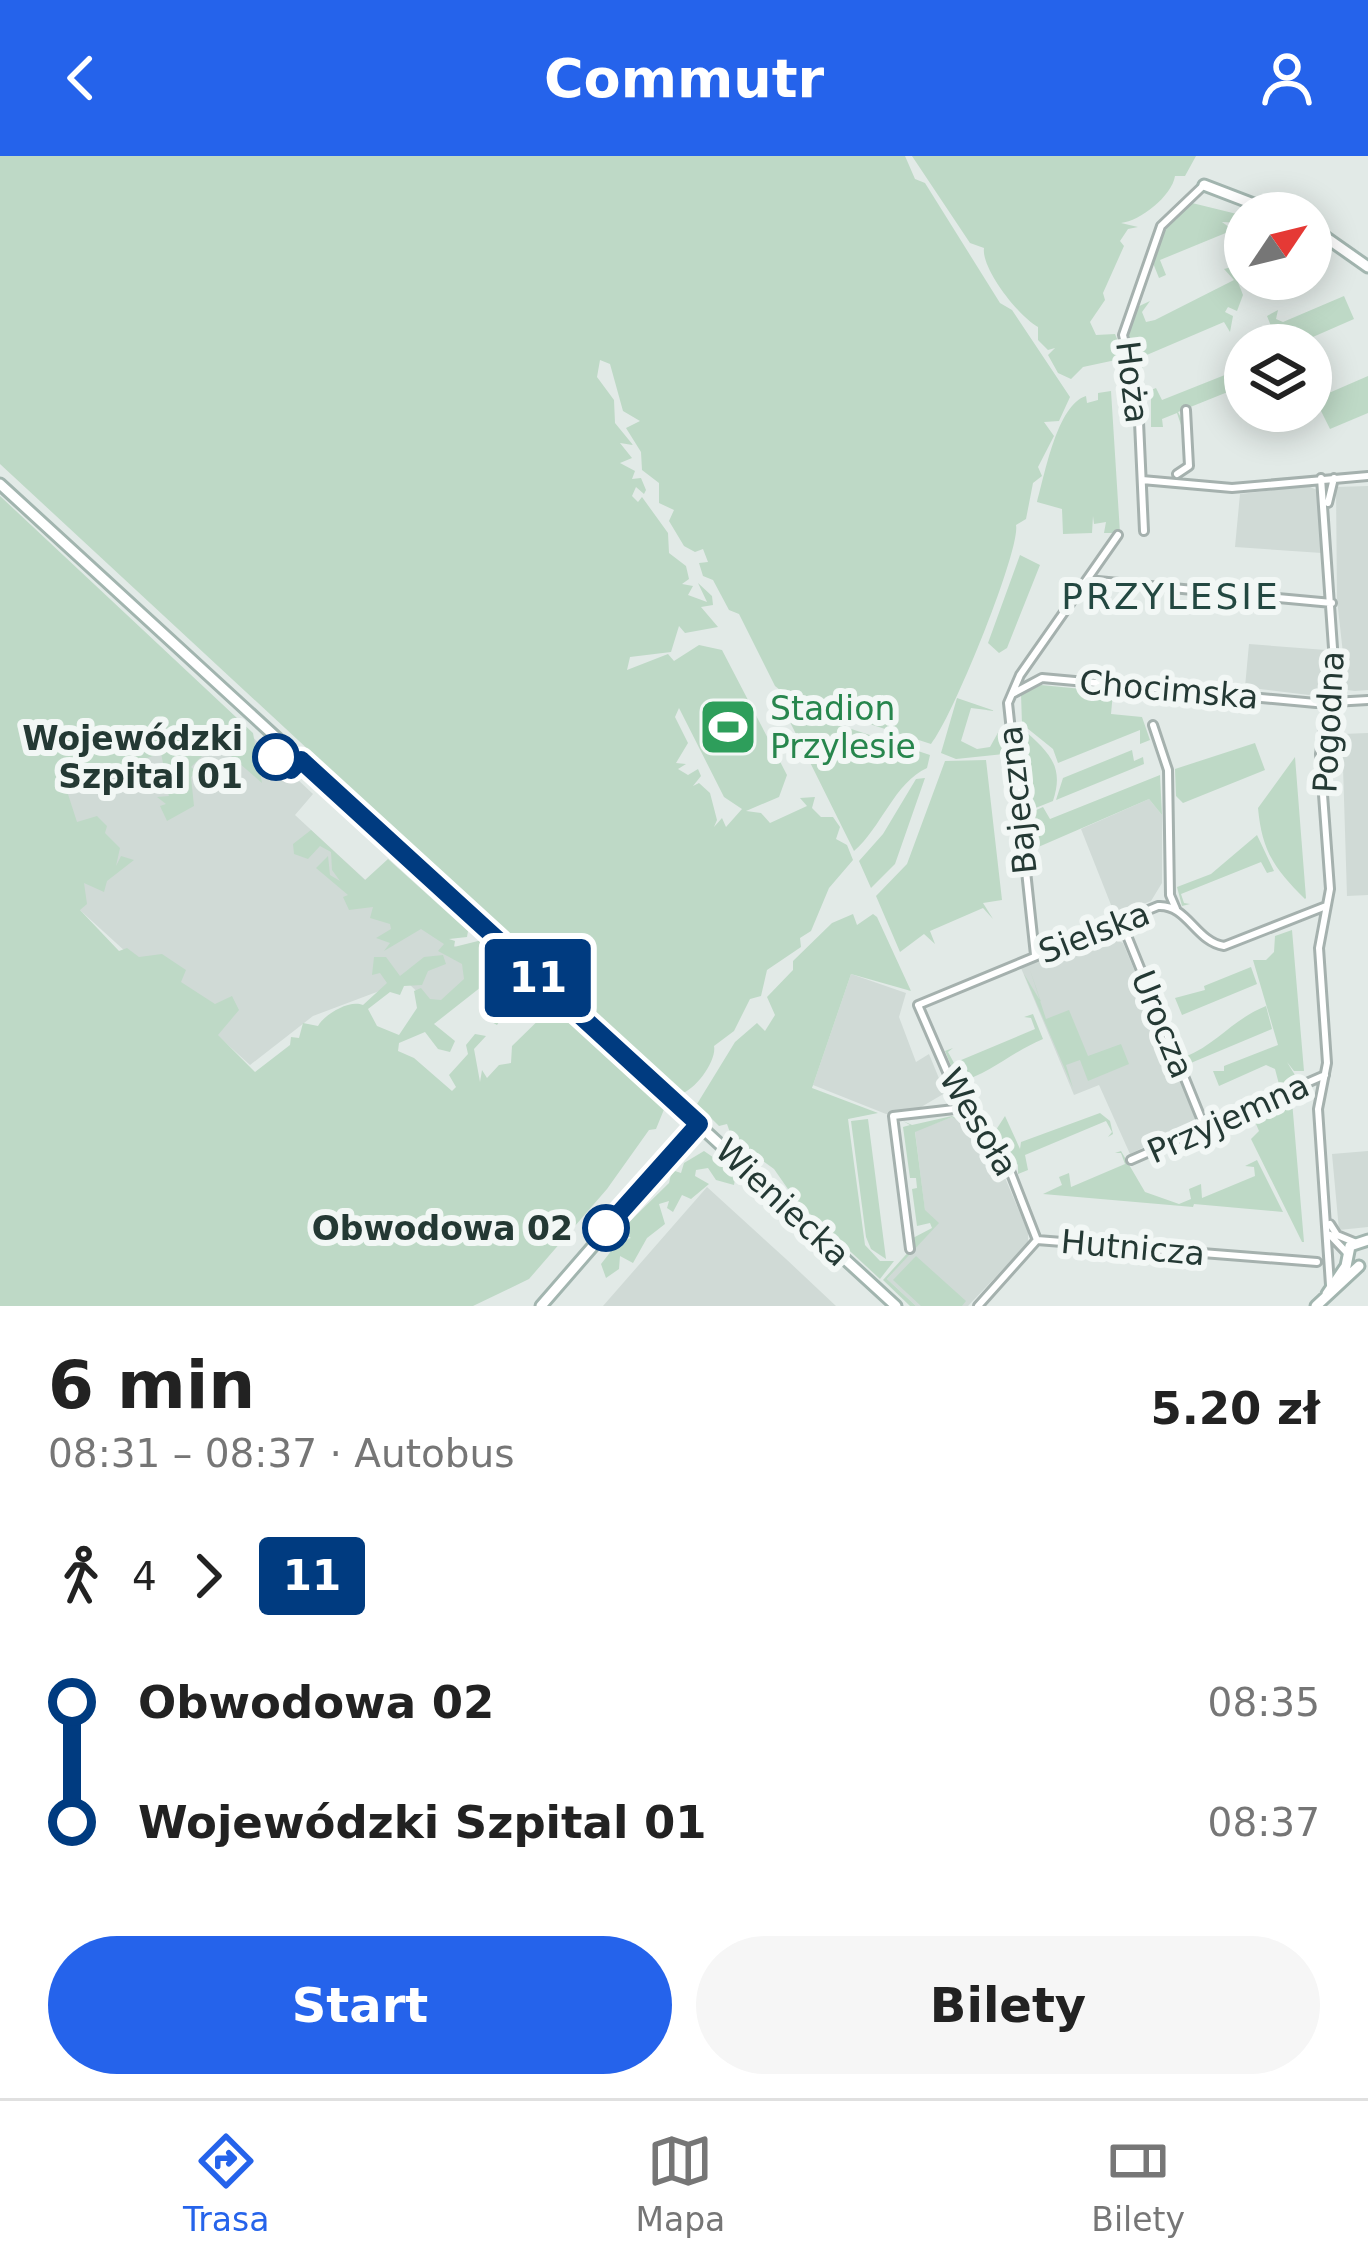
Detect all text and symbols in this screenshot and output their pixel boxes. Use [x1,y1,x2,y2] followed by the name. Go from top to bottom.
[48,45,114,111] icon: back
[1254,45,1320,111] icon: person
[544,47,824,110] text: Commutr
[1224,192,1332,300] north arrow
[1224,192,1332,432] map controls
[1224,324,1332,432] button: layers
[1108,339,1157,425] street label: Hoża
[1061,576,1281,617] district label: PRZYLESIE
[1305,650,1352,794] street label: Pogodna
[1078,662,1260,717] street label: Chocimska
[770,689,916,766] place label: Stadion Przylesie
[697,696,759,758] sports icon: Stadion Przylesie
[22,719,243,796] place label: Wojewódzki Szpital 01
[990,724,1045,876] street label: Bajeczna
[254,735,298,779] marker: Wojewódzki Szpital 01
[1033,894,1155,971] street label: Sielska
[484,939,592,1017] line badge: 11
[509,953,567,1002] text: 11
[1123,965,1202,1084] street label: Urocza
[931,1062,1026,1183] street label: Wesoła
[1141,1066,1315,1171] street label: Przyjemna
[708,1131,858,1274] street label: Wieniecka
[584,1206,628,1250] marker: Obwodowa 02
[312,1209,573,1248] place label: Obwodowa 02
[1059,1222,1207,1273] street label: Hutnicza
[48,1347,255,1424] text: 6 min
[1150,1382,1320,1435] text: 5.20 zł
[48,1431,515,1476] text: 08:31 – 08:37 · Autobus
[48,1543,114,1609] icon: walk
[175,1543,241,1609] icon: forward
[283,1551,341,1600] text: 11
[132,1554,157,1599] text: 4
[138,1676,494,1729] text: Obwodowa 02
[1208,1680,1320,1725] text: 08:35
[138,1796,707,1849] text: Wojewódzki Szpital 01
[1208,1800,1320,1845] text: 08:37
[48,1936,672,2074] button: Start
[696,1936,1320,2074] button: Bilety
[183,2128,269,2239] tab: Trasa
[635,2128,725,2239] tab: Mapa
[1091,2128,1185,2239] tab: Bilety

